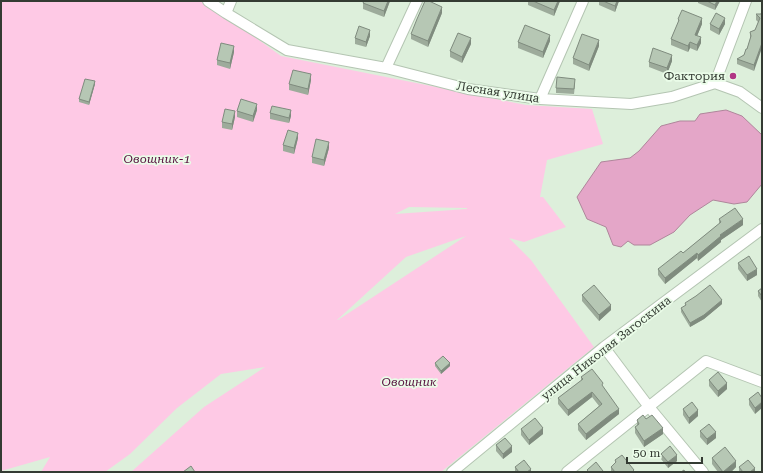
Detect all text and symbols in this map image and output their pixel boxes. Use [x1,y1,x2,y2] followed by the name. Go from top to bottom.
[664,69,725,83] place label: Фактория
[728,71,738,81] marker: Фактория
[456,79,541,106] street label: Лесная улица
[124,152,190,166] park label: Овощник-1
[538,293,674,403] street label: улица Николая Загоскина
[381,375,437,389] park label: Овощник
[627,439,702,465] scale bar
[633,446,660,460] text: 50 m

